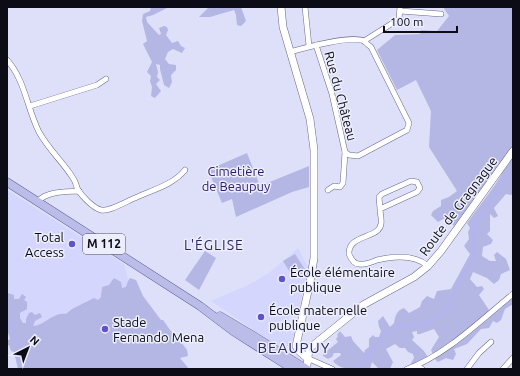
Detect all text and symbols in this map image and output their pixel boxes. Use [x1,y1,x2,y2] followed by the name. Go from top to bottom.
[384,8,457,34] scale bar
[390,15,423,28] text: 100 m
[322,50,360,142] street label: Rue du Château
[416,154,500,258] street label: Route de Gragnague
[202,164,270,193] park label: Cimetière de Beaupuy
[25,230,65,259] place label: Total Access
[83,234,125,254] road number: M 112
[184,236,244,253] district label: L'ÉGLISE
[67,239,77,249] marker: Total Access
[290,264,395,294] place label: École élémentaire publique
[277,274,287,284] marker: École élémentaire publique
[269,302,367,332] place label: École maternelle publique
[256,312,266,322] marker: École maternelle publique
[113,315,204,344] place label: Stade Fernando Mena
[100,324,110,334] marker: Stade Fernando Mena
[8,328,48,368] north arrow
[28,333,42,348] text: N
[257,339,331,356] district label: BEAUPUY

